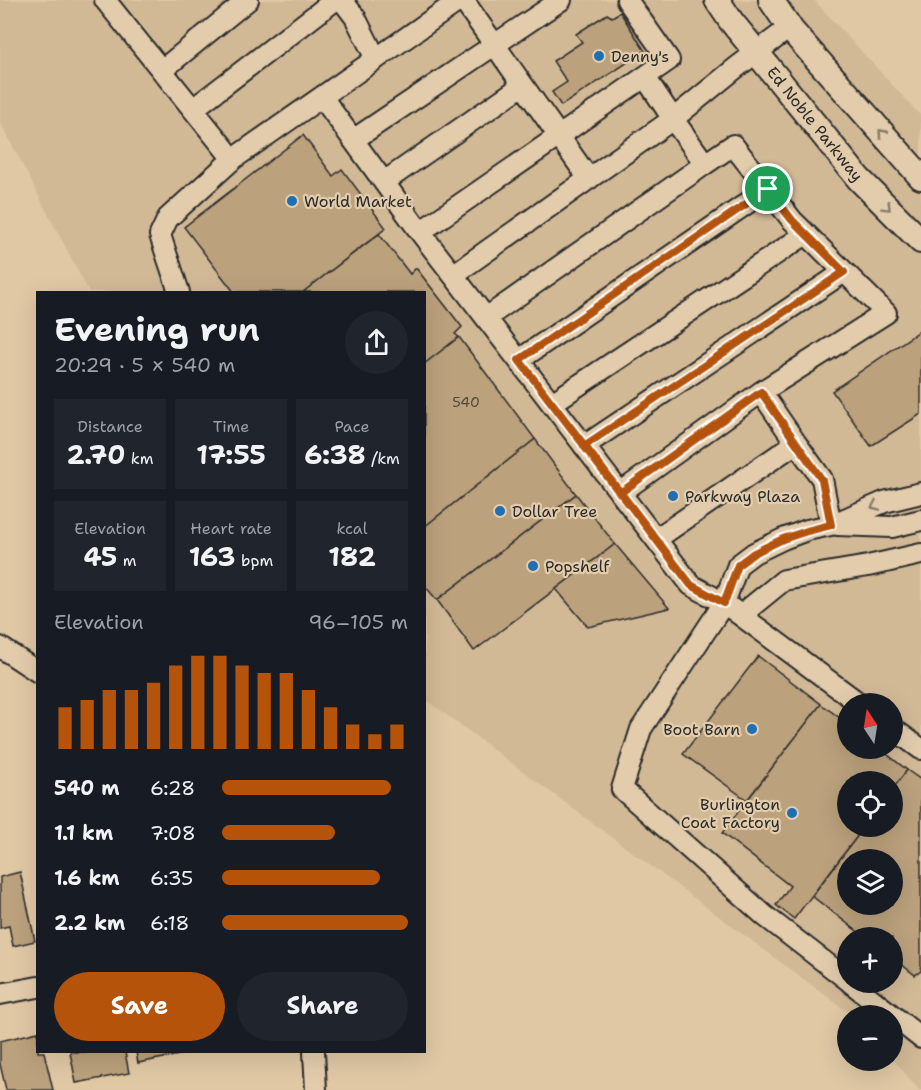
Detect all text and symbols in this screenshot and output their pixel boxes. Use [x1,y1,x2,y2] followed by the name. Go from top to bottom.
[611,46,669,67] place label: Denny's
[592,49,606,63] marker: Denny's
[762,62,868,186] street label: Ed Noble Parkway
[878,129,889,140] one-way arrow
[742,163,793,214] pin
[751,172,784,205] icon: arrive
[304,191,412,212] place label: World Market
[285,194,299,208] marker: World Market
[880,200,891,211] one-way arrow
[54,307,260,352] text: Evening run
[345,311,408,374] button: share
[54,352,235,378] text: 20:29 · 5 × 540 m
[452,393,480,411] house number: 540
[77,416,143,437] text: Distance
[213,416,249,437] text: Time
[334,416,370,437] text: Pace
[67,437,125,472] text: 2.70
[196,437,266,472] text: 17:55
[304,437,366,472] text: 6:38
[125,448,153,469] text: km
[366,448,400,469] text: /km
[685,486,800,507] place label: Parkway Plaza
[666,489,680,503] marker: Parkway Plaza
[870,498,881,510] one-way arrow
[512,501,597,522] place label: Dollar Tree
[493,504,507,518] marker: Dollar Tree
[74,518,146,539] text: Elevation
[190,518,272,539] text: Heart rate
[336,518,368,539] text: kcal
[84,539,117,574] text: 45
[189,539,236,574] text: 163
[328,539,376,574] text: 182
[117,550,136,571] text: m
[236,550,273,571] text: bpm
[545,556,610,577] place label: Popshelf
[526,559,540,573] marker: Popshelf
[54,609,144,635] text: Elevation
[309,609,408,635] text: 96–105 m
[837,693,903,759] north arrow
[837,693,903,1071] map controls
[663,719,740,740] place label: Boot Barn
[745,722,759,736] marker: Boot Barn
[837,771,903,837] button: locate
[54,775,119,801] text: 540 m
[150,775,195,801] text: 6:28
[681,794,780,833] place label: Burlington Coat Factory
[785,806,799,820] marker: Burlington Coat Factory
[54,820,113,846] text: 1.1 km
[150,820,196,846] text: 7:08
[837,849,903,915] button: layers
[54,865,120,891] text: 1.6 km
[150,865,193,891] text: 6:35
[54,910,125,936] text: 2.2 km
[150,910,189,936] text: 6:18
[837,927,903,993] button: +
[54,972,225,1041] button: Save
[237,972,408,1041] button: Share
[837,1005,903,1071] button: −

